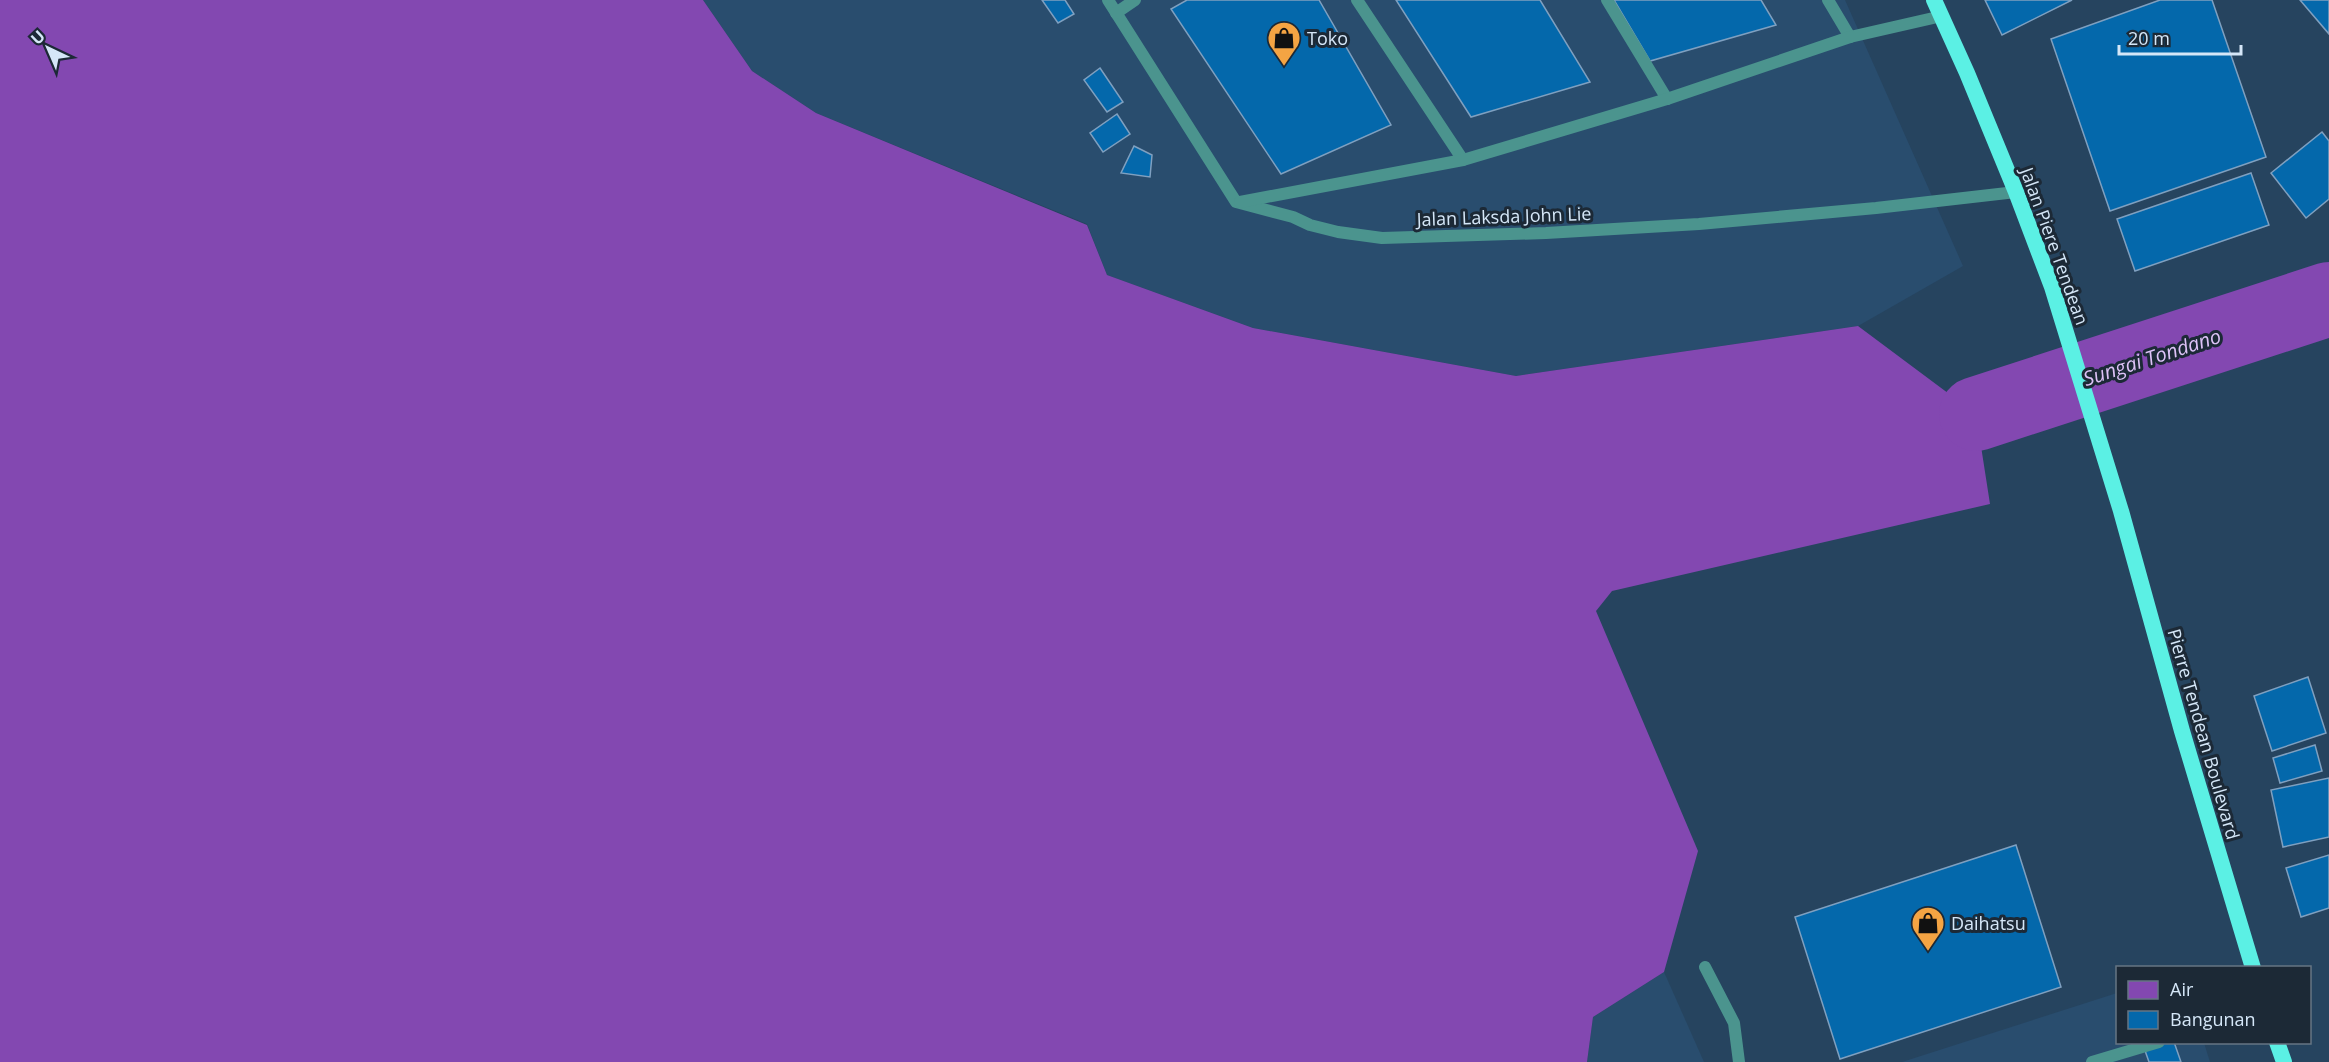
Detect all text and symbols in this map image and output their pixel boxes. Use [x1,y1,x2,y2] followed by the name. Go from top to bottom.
[18,18,78,78] north arrow
[2119,18,2240,56] scale bar
[1266,20,1302,67] shop icon: Toko
[26,25,50,49] text: U
[1307,26,1348,50] place label: Toko
[2128,26,2170,50] text: 20 m
[2015,162,2095,328] street label: Jalan Piere Tendean
[1414,201,1592,231] street label: Jalan Laksda John Lie
[2080,322,2224,392] water label: Sungai Tondano
[2162,626,2246,842] street label: Pierre Tendean Boulevard
[1910,905,1946,952] shop icon: Daihatsu
[1951,911,2026,935] place label: Daihatsu
[2116,966,2311,1044] legend
[2170,977,2194,1001] text: Air
[2170,1007,2256,1031] text: Bangunan

